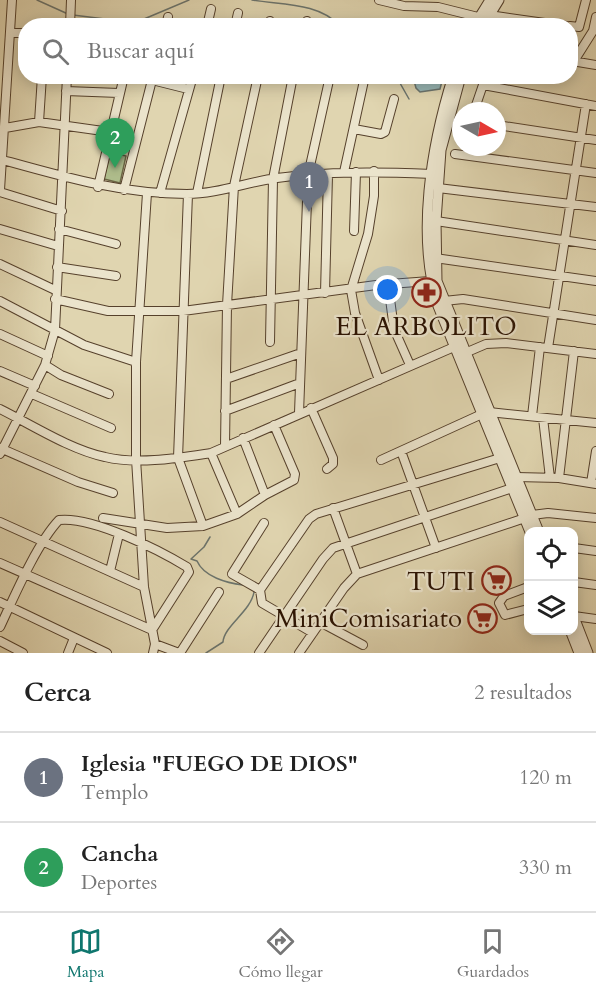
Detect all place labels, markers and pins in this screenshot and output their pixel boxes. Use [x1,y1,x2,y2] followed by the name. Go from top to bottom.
[96,118,134,168] pin: 2
[290,162,328,212] pin: 1
[410,276,442,308] pharmacy icon: EL ARBOLITO
[335,309,517,344] place label: EL ARBOLITO
[407,564,475,599] place label: TUTI
[480,565,512,597] supermarket icon: TUTI
[275,601,462,636] place label: MiniComisariato
[467,602,499,634] supermarket icon: MiniComisariato

